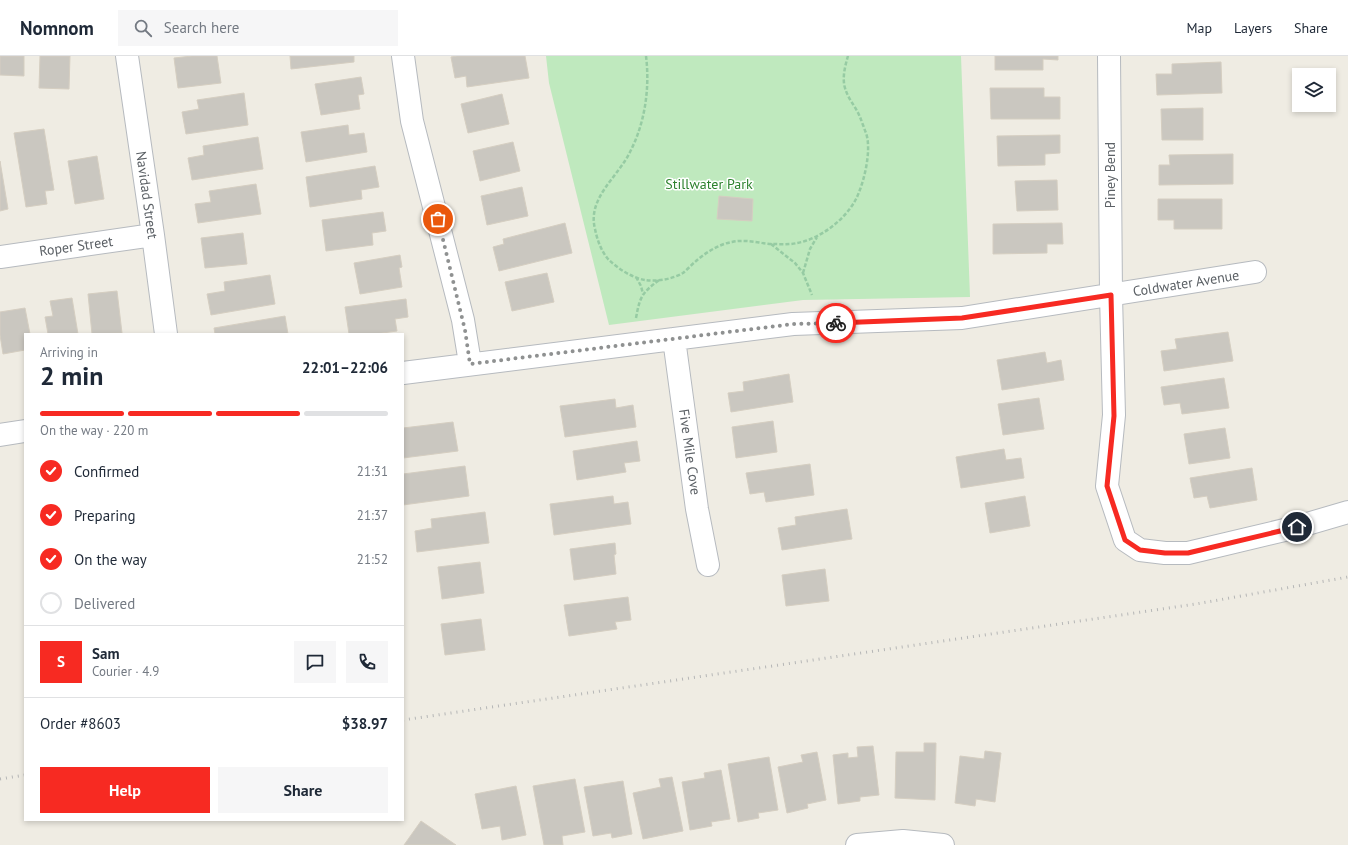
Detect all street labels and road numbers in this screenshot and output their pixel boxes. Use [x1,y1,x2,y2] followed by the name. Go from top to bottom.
[1101,142,1119,208] street label: Piney Bend
[132,150,162,240] street label: Navidad Street
[38,232,114,260] street label: Roper Street
[1132,266,1240,300] street label: Coldwater Avenue
[675,408,705,496] street label: Five Mile Cove

